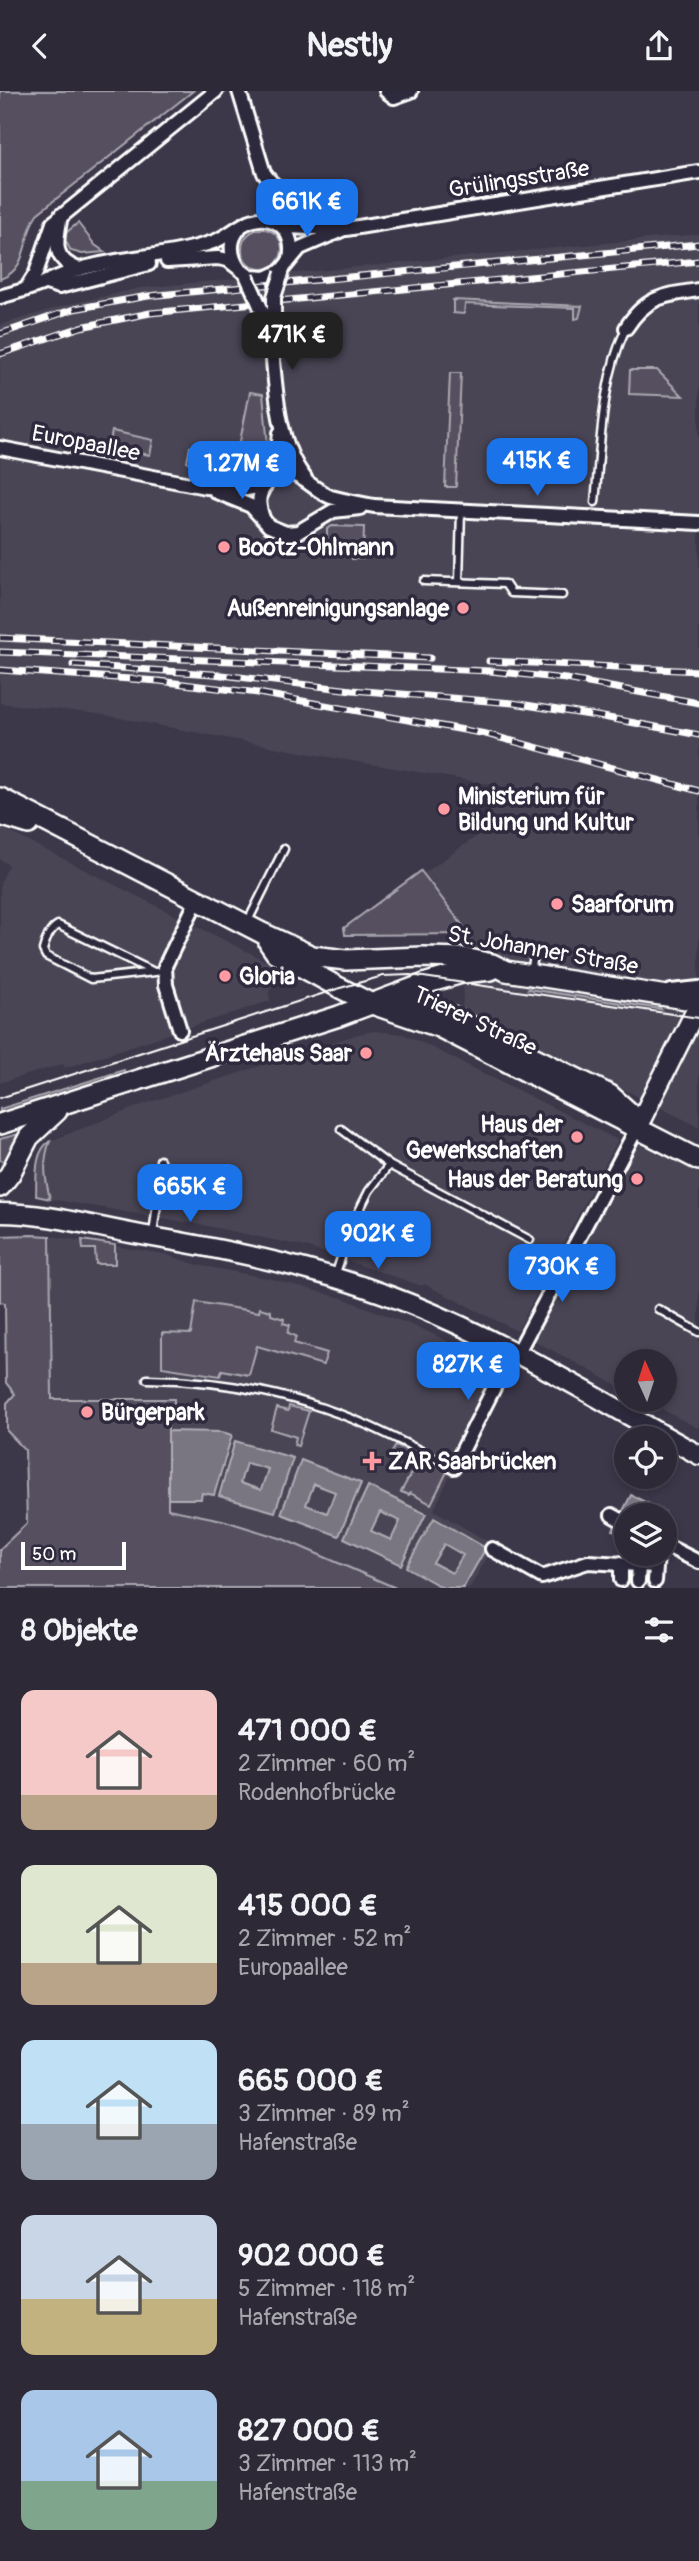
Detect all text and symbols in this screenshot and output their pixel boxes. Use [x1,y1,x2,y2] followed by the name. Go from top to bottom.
[307,26,392,66] text: Nestly
[21,27,59,65] icon: back
[640,27,678,65] icon: share
[447,153,592,204] street label: Grülingsstraße
[250,179,364,239] pin: 661K €
[272,187,342,216] text: 661K €
[235,313,349,372] pin: 471K €
[258,320,326,349] text: 471K €
[29,418,143,468] street label: Europaallee
[480,439,594,498] pin: 415K €
[177,441,307,501] pin: 1.27M €
[503,446,571,475] text: 415K €
[204,449,280,478] text: 1.27M €
[238,533,394,562] place label: Bootz-Ohlmann
[216,539,232,555] marker: Bootz-Ohlmann
[227,594,450,623] place label: Außenreinigungsanlage
[455,600,471,616] marker: Außenreinigungsanlage
[458,782,635,837] place label: Ministerium für Bildung und Kultur
[436,801,452,817] marker: Ministerium für Bildung und Kultur
[571,890,674,919] place label: Saarforum
[549,896,565,912] marker: Saarforum
[445,919,641,981] street label: St. Johanner Straße
[239,962,295,991] place label: Gloria
[217,968,233,984] marker: Gloria
[408,980,542,1063] street label: Trierer Straße
[205,1039,353,1068] place label: Ärztehaus Saar
[358,1045,374,1061] marker: Ärztehaus Saar
[406,1110,564,1165] place label: Haus der Gewerkschaften
[569,1129,585,1145] marker: Haus der Gewerkschaften
[133,1165,247,1224] pin: 665K €
[447,1165,623,1194] place label: Haus der Beratung
[629,1171,645,1187] marker: Haus der Beratung
[153,1172,227,1201] text: 665K €
[321,1211,435,1271] pin: 902K €
[341,1219,415,1248] text: 902K €
[505,1245,619,1304] pin: 730K €
[525,1252,599,1281] text: 730K €
[411,1343,525,1402] pin: 827K €
[614,1349,677,1412] north arrow
[614,1349,677,1566] map controls
[433,1350,503,1379] text: 827K €
[101,1398,205,1427] place label: Bürgerpark
[79,1404,95,1420] marker: Bürgerpark
[614,1426,677,1489] button: locate
[388,1447,557,1476] place label: ZAR Saarbrücken
[362,1451,382,1471] marker: ZAR Saarbrücken
[614,1503,677,1566] button: layers
[21,1539,126,1571] scale bar
[32,1542,76,1566] text: 50 m
[640,1611,678,1649] icon: filters
[21,1612,138,1649] text: 8 Objekte
[238,1712,377,1749] text: 471 000 €
[77,1718,161,1802] icon: home
[238,1749,415,1778] text: 2 Zimmer · 60 m²
[238,1778,396,1807] text: Rodenhofbrücke
[238,1887,378,1924] text: 415 000 €
[77,1893,161,1977] icon: home
[238,1924,412,1953] text: 2 Zimmer · 52 m²
[238,1953,348,1982] text: Europaallee
[238,2062,383,2099] text: 665 000 €
[77,2068,161,2152] icon: home
[238,2099,410,2128] text: 3 Zimmer · 89 m²
[238,2128,357,2157] text: Hafenstraße
[238,2237,385,2274] text: 902 000 €
[77,2243,161,2327] icon: home
[238,2274,415,2303] text: 5 Zimmer · 118 m²
[238,2303,357,2332] text: Hafenstraße
[238,2412,380,2449] text: 827 000 €
[77,2418,161,2502] icon: home
[238,2449,417,2478] text: 3 Zimmer · 113 m²
[238,2478,357,2507] text: Hafenstraße

